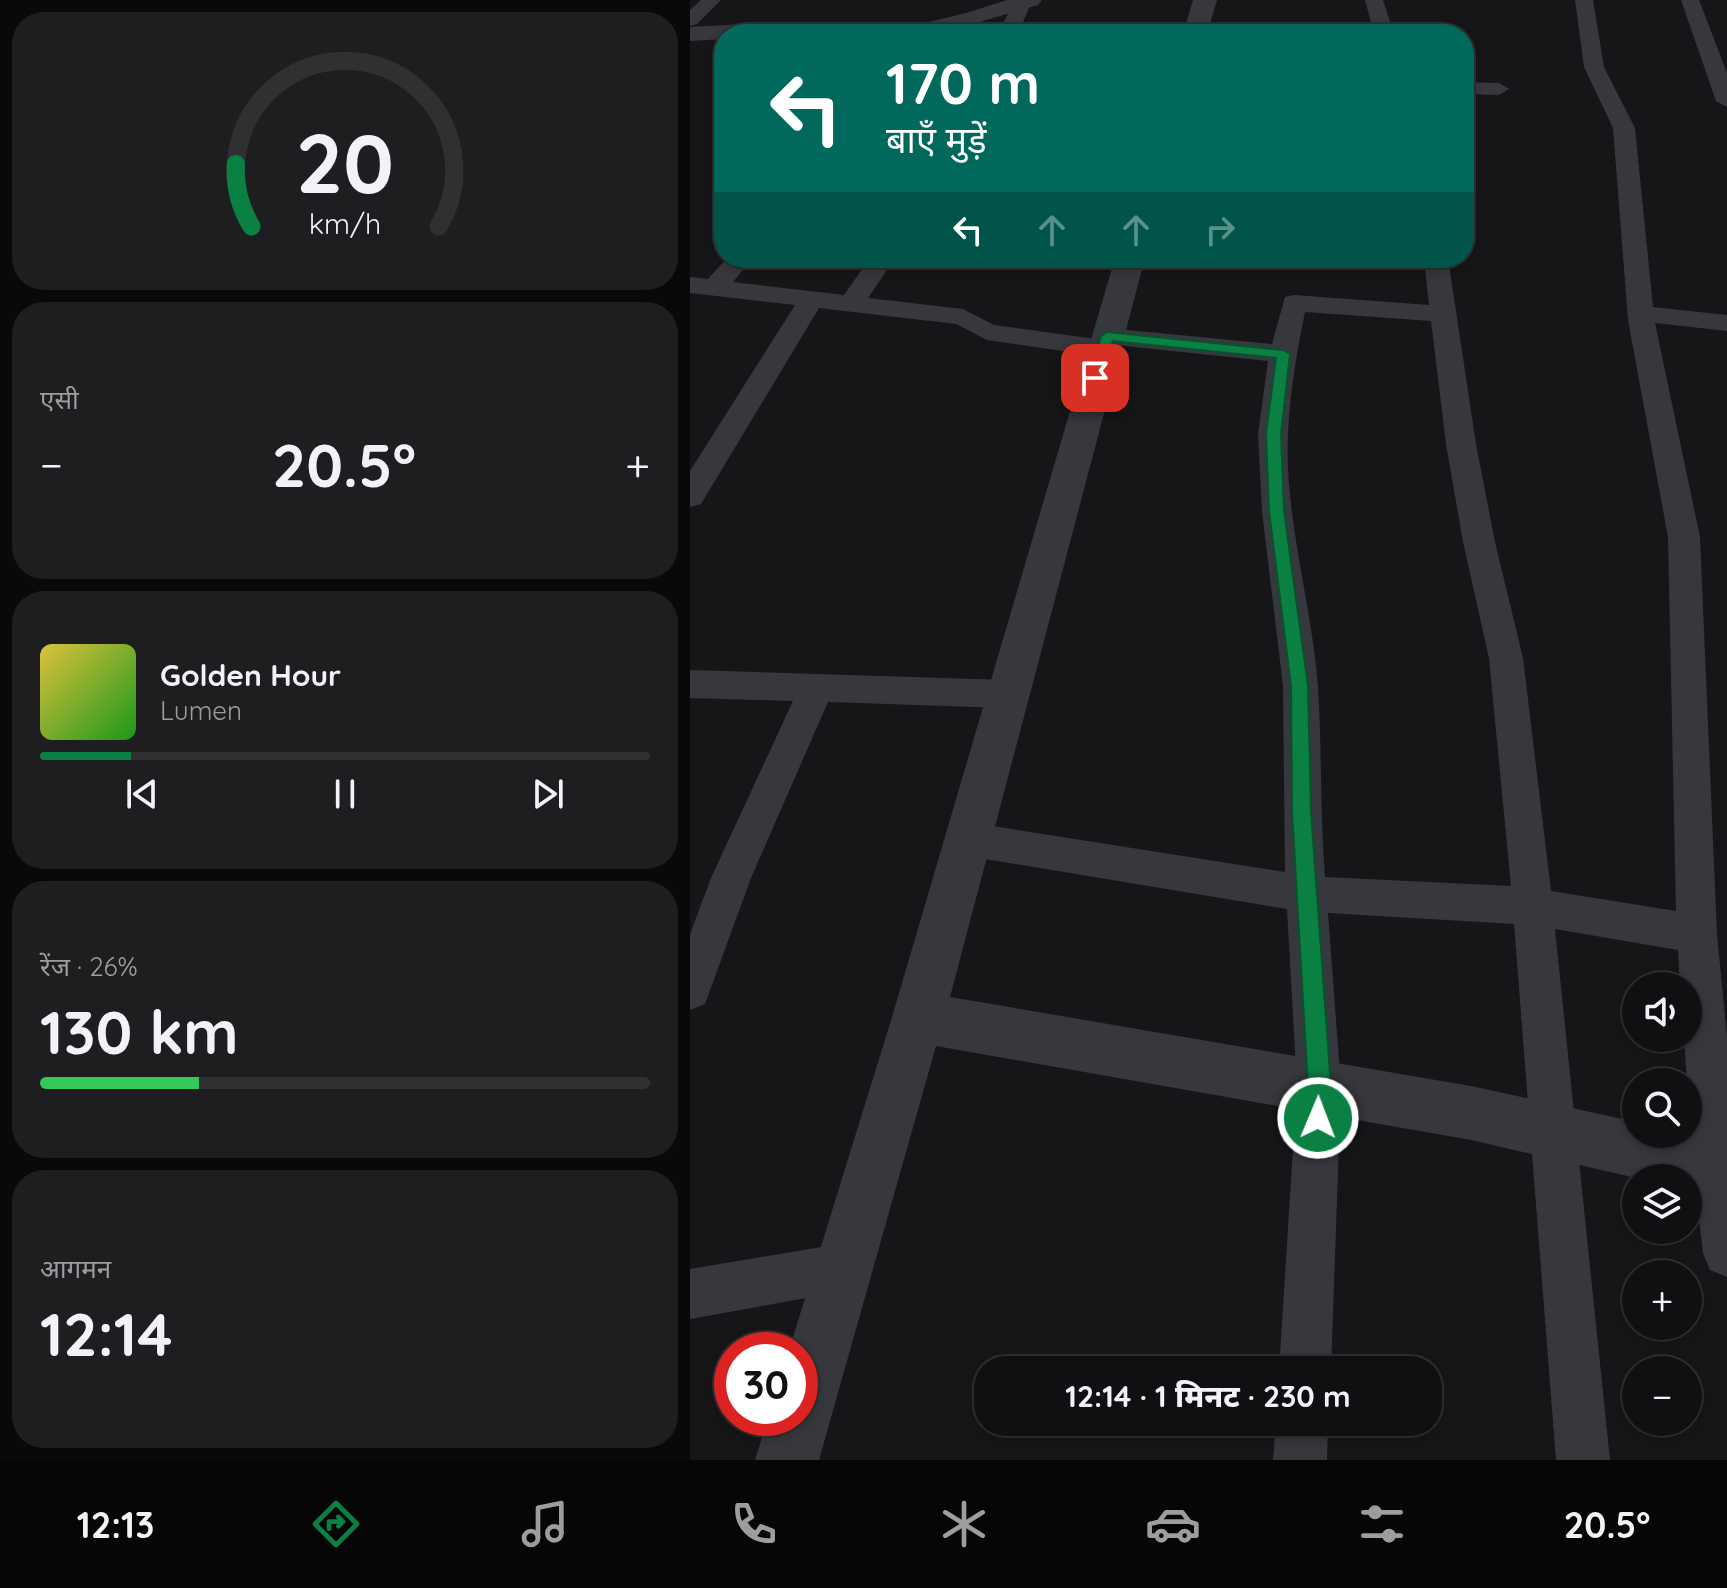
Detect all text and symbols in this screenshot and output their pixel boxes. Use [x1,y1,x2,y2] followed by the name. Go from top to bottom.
[886,48,1040,118] text: 170 m
[754,56,858,160] icon: left
[296,109,394,213] text: 20
[886,117,986,162] text: बाएँ मुड़ें
[309,205,381,241] text: km/h
[946,208,990,252] icon: left
[1030,208,1074,252] icon: ahead
[1114,208,1158,252] icon: ahead
[1198,208,1242,252] icon: right
[1061,344,1129,412] pin
[1073,356,1117,400] icon: arrive
[40,383,79,416] text: एसी
[272,427,416,502] text: 20.5°
[40,437,63,492] text: −
[625,437,650,492] text: +
[160,656,341,694] text: Golden Hour
[160,694,242,727] text: Lumen
[120,772,164,816] icon: previous
[323,772,367,816] icon: pause
[526,772,570,816] icon: next
[40,950,138,983] text: रेंज · 26%
[1622,972,1702,1436] map controls
[1622,972,1702,1052] button: sound
[40,994,239,1069] text: 130 km
[1622,1068,1702,1148] button: search
[1276,1076,1360,1160] position arrow
[1622,1164,1702,1244] button: layers
[40,1252,111,1285] text: आगमन
[1622,1260,1702,1340] button: +
[40,1296,172,1371] text: 12:14
[714,1332,818,1436] speed limit sign: 30
[1622,1356,1702,1436] button: −
[1065,1377,1351,1415] text: 12:14 · 1 मिनट · 230 m
[308,1496,364,1552] icon: directions
[517,1496,573,1552] icon: music
[726,1496,782,1552] icon: phone
[936,1496,992,1552] icon: climate
[1145,1496,1201,1552] icon: car
[1354,1496,1410,1552] icon: filters
[77,1502,154,1547] text: 12:13
[1564,1502,1650,1547] text: 20.5°

